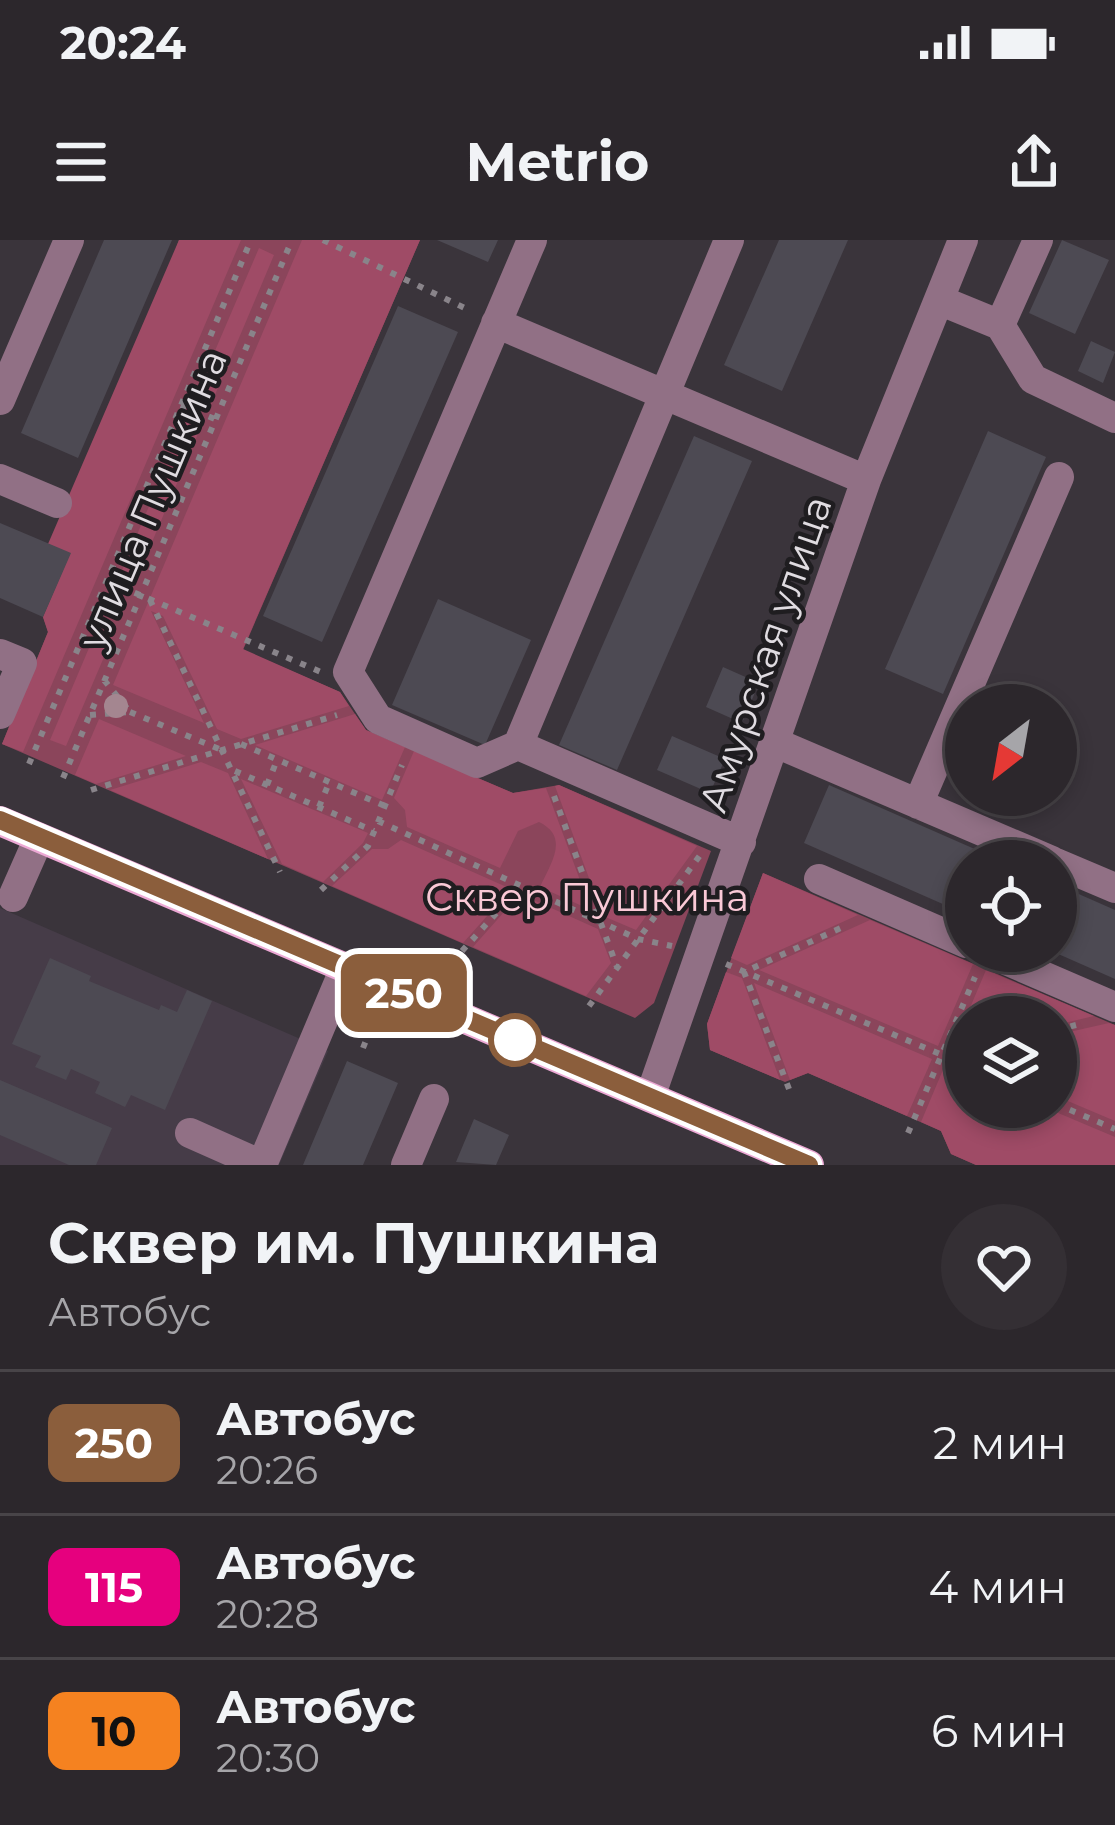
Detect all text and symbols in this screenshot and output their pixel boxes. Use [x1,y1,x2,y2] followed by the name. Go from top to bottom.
[60,15,186,70] text: 20:24
[48,129,114,195] icon: menu
[466,129,649,195] text: Metrio
[1001,129,1067,195] icon: share
[67,342,237,657] street label: улица Пушкина
[688,490,842,818] street label: Амурская улица
[945,684,1077,816] north arrow
[945,684,1077,1128] map controls
[945,840,1077,972] button: locate
[425,873,749,921] park label: Сквер Пушкина
[335,954,473,1032] line badge: 250
[365,967,443,1019] text: 250
[945,996,1077,1128] button: layers
[490,1015,540,1065] unlabelled marker
[941,1204,1067,1330] button: heart
[48,1208,659,1277] text: Сквер им. Пушкина
[48,1288,211,1336] text: Автобус
[216,1391,416,1446] text: Автобус
[933,1415,1067,1470] text: 2 мин
[75,1417,153,1469] text: 250
[216,1446,318,1494] text: 20:26
[216,1535,416,1590] text: Автобус
[929,1559,1067,1614] text: 4 мин
[85,1561,143,1613] text: 115
[216,1590,319,1638] text: 20:28
[216,1679,416,1734] text: Автобус
[931,1703,1067,1758] text: 6 мин
[92,1705,136,1757] text: 10
[216,1734,320,1782] text: 20:30

